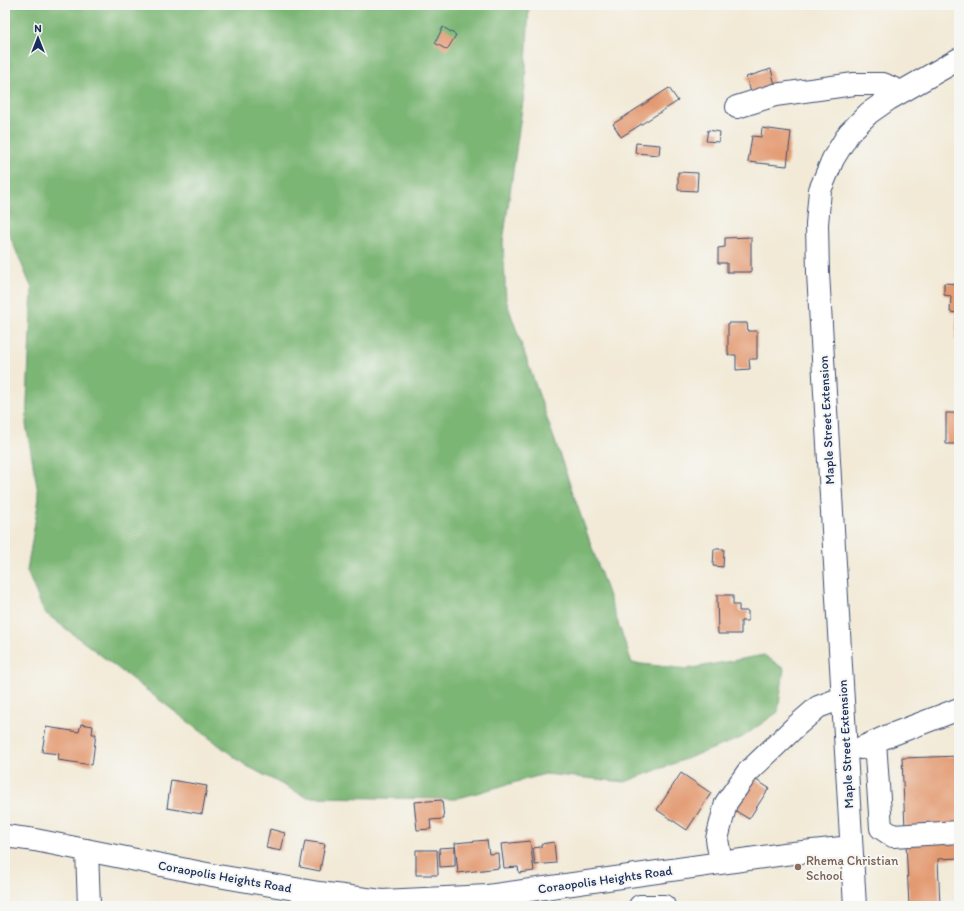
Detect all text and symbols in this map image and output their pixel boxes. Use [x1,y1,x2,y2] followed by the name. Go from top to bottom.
[18,18,58,58] north arrow
[34,22,42,35] text: N
[816,355,837,485] street label: Maple Street Extension
[835,679,856,809] street label: Maple Street Extension
[806,853,899,883] place label: Rhema Christian School
[157,857,293,896] street label: Coraopolis Heights Road
[793,862,803,872] marker: Rhema Christian School
[537,863,673,896] street label: Coraopolis Heights Road

